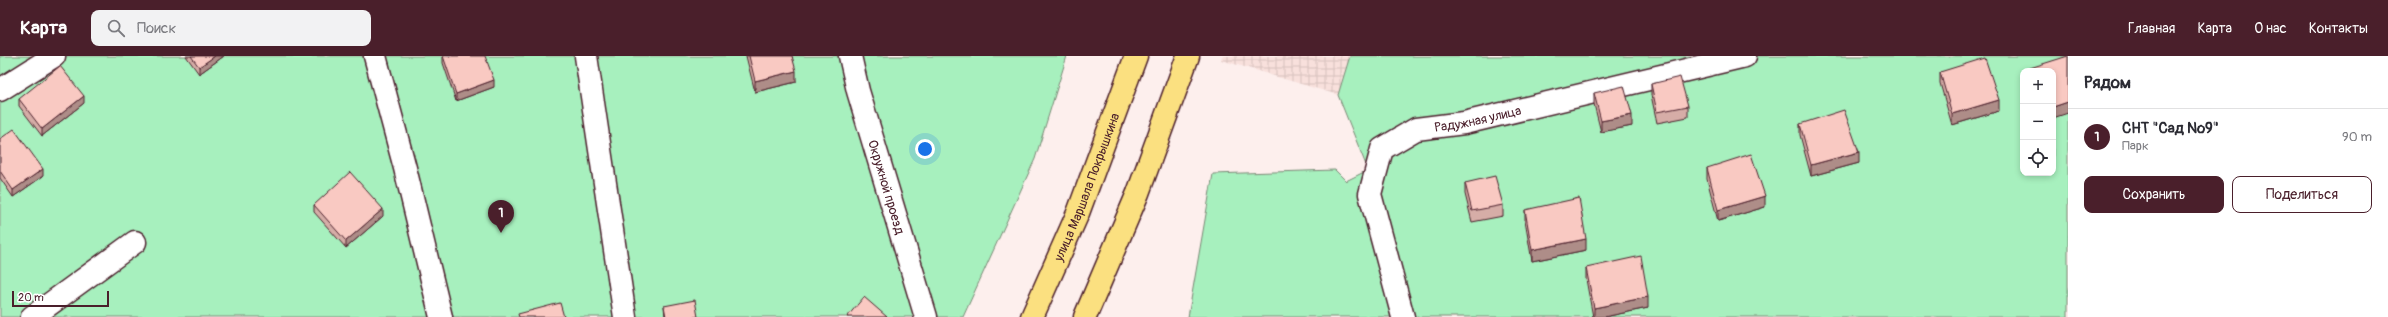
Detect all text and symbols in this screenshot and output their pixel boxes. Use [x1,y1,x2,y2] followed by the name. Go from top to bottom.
[91,10,371,46] search box
[20,16,67,40] text: Карта
[105,17,127,39] icon: search
[137,19,176,38] text: Поиск
[2128,20,2175,37] text: Главная
[2197,20,2232,37] text: Карта
[2254,20,2287,37] text: О нас
[2309,20,2368,37] text: Контакты
[2020,68,2056,176] map controls
[2020,68,2056,104] button: +
[2084,72,2131,93] text: Рядом
[1434,103,1523,136] street label: Радужная улица
[2020,104,2056,140] button: −
[1050,111,1123,265] street label: улица Маршала Покрышкина
[2122,119,2219,138] text: СНТ "Сад №9"
[2094,129,2100,145] text: 1
[2342,129,2372,145] text: 90 m
[864,138,908,236] street label: Окружной проезд
[2122,138,2149,154] text: Парк
[915,139,935,159] your location
[2020,140,2056,176] button: locate
[2084,176,2224,213] button: Сохранить
[2232,176,2372,213] button: Поделиться
[488,200,514,233] pin: 1
[12,289,109,308] scale bar
[18,291,44,304] text: 20 m

